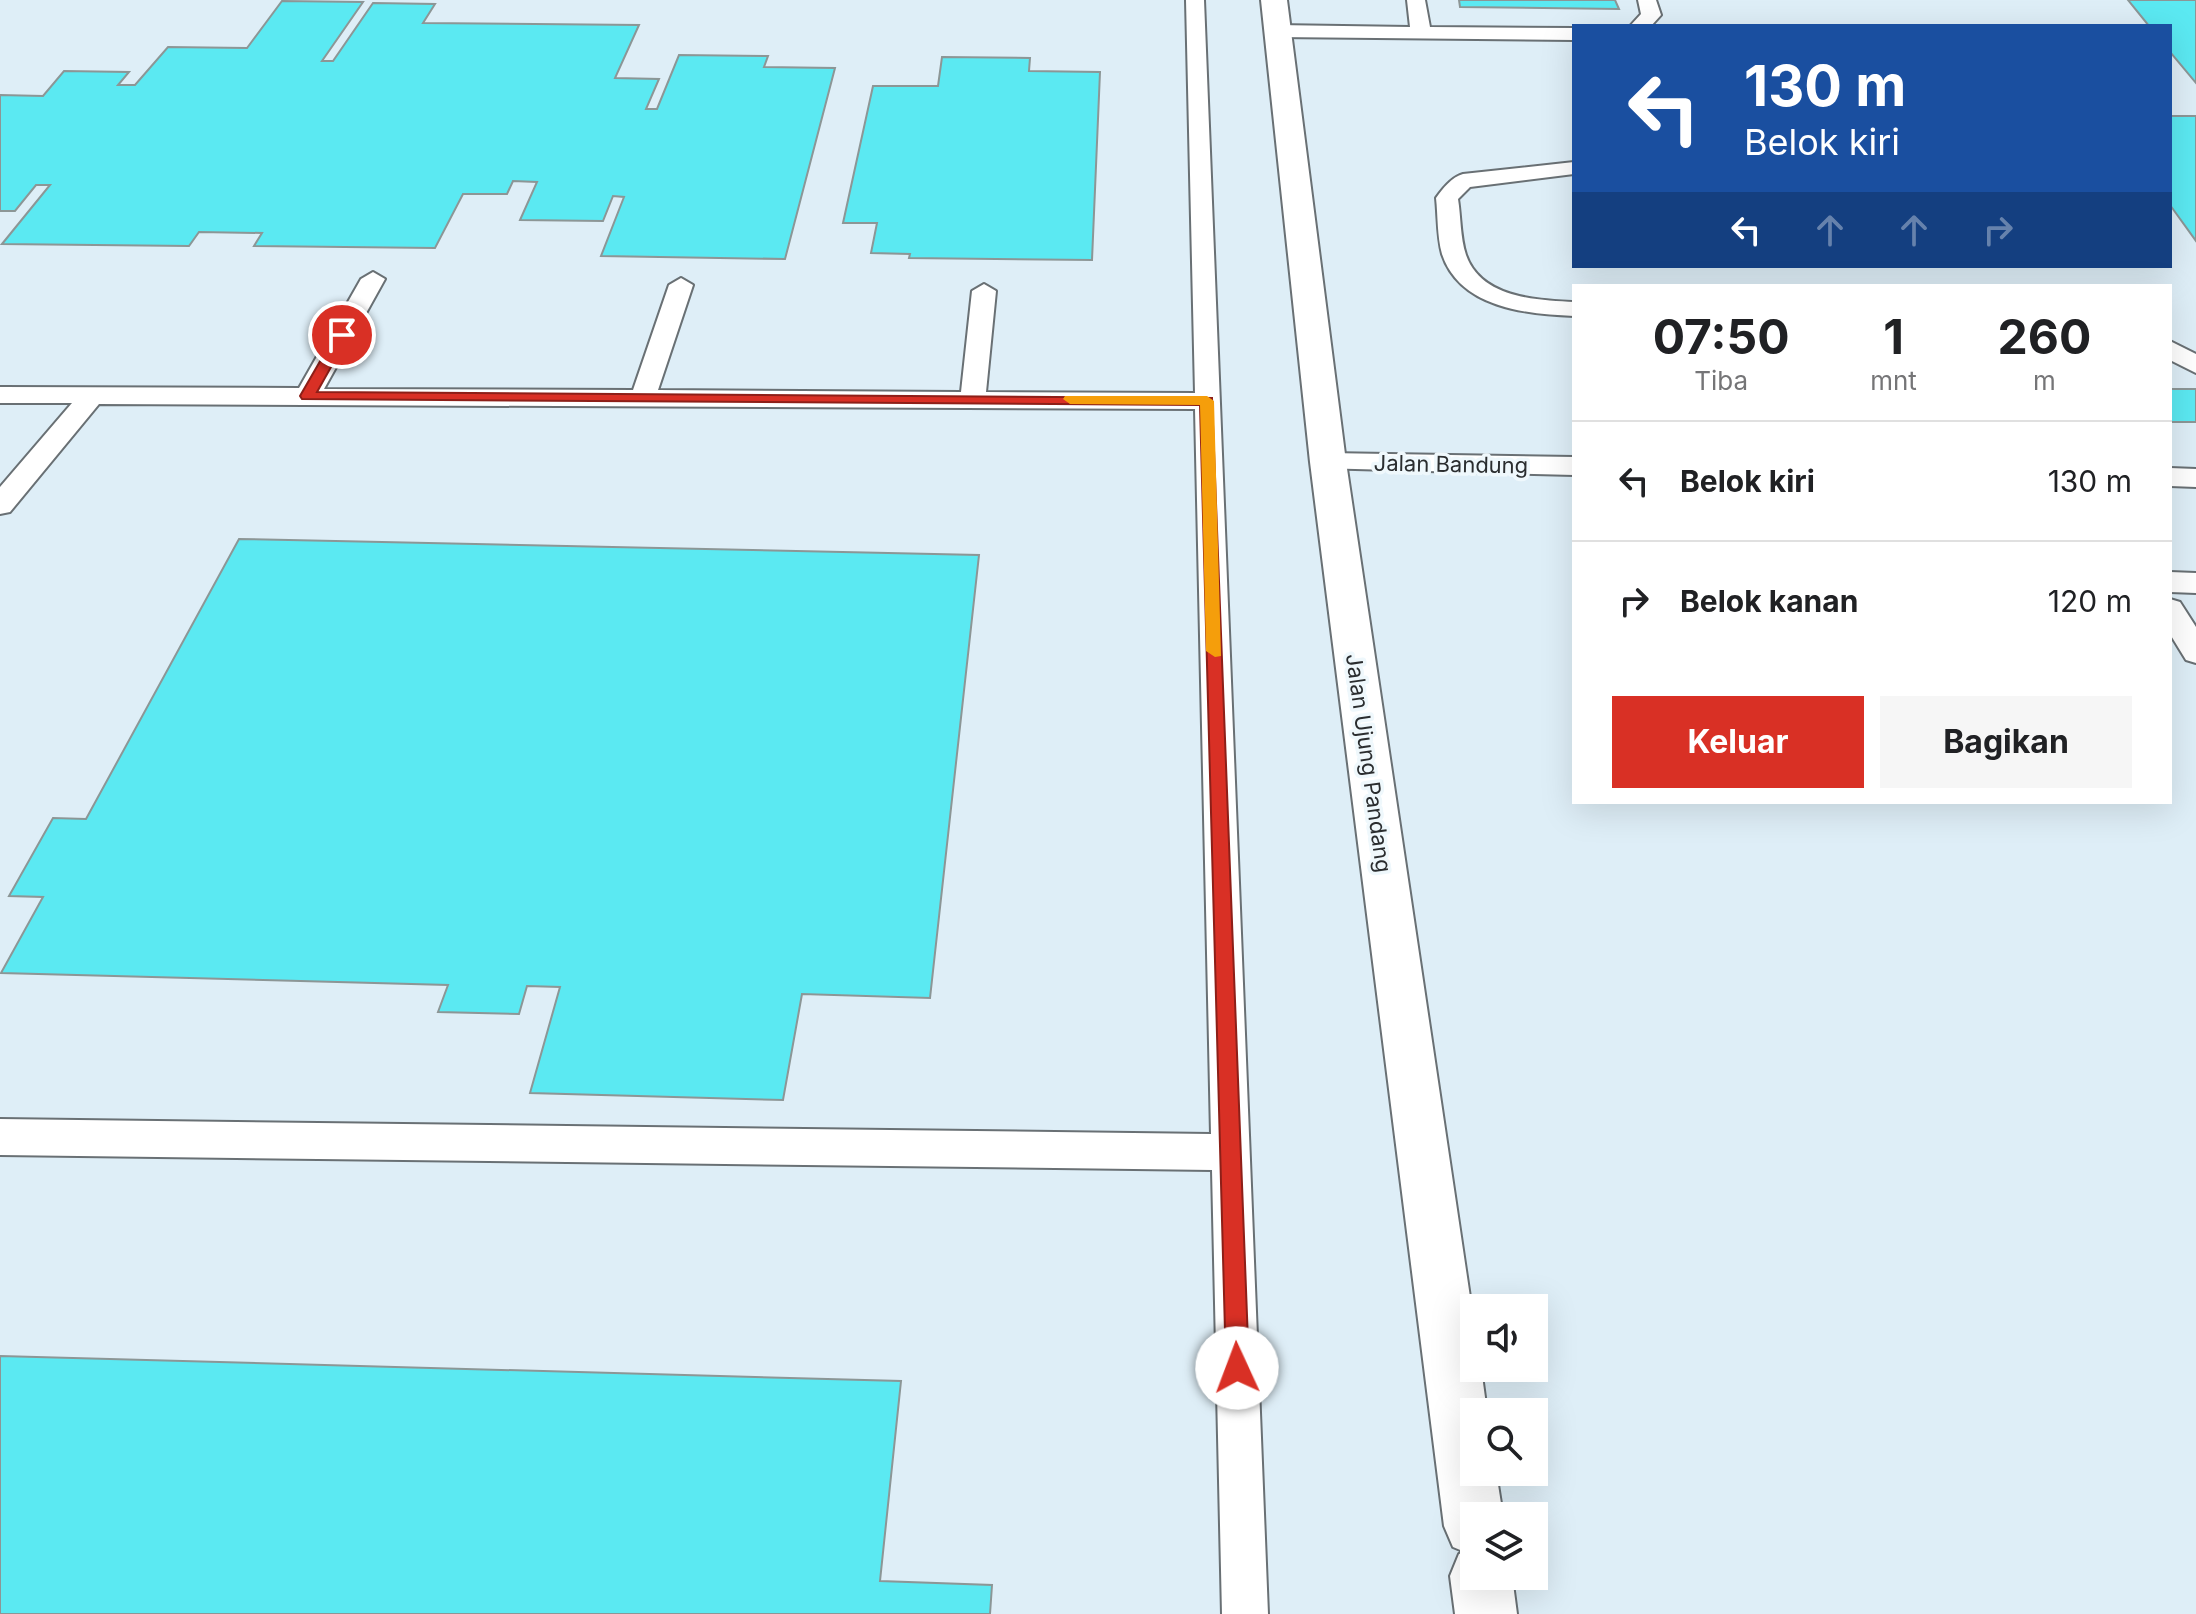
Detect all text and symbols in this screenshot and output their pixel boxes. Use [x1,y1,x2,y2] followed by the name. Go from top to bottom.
[1744,52,1906,120] text: 130 m
[1612,56,1716,160] icon: left
[1744,120,1900,164] text: Belok kiri
[1724,208,1768,252] icon: left
[1808,208,1852,252] icon: ahead
[1892,208,1936,252] icon: ahead
[1976,208,2020,252] icon: right
[308,301,376,369] pin
[1653,307,1790,366] text: 07:50
[1883,307,1904,366] text: 1
[1998,307,2091,366] text: 260
[320,313,364,357] icon: arrive
[1694,365,1748,396] text: Tiba
[1870,365,1917,396] text: mnt
[2033,365,2056,396] text: m
[1374,450,1528,478] street label: Jalan Bandung
[1612,459,1656,503] icon: left
[1680,463,1815,499] text: Belok kiri
[2048,463,2132,499] text: 130 m
[1612,579,1656,623] icon: right
[1680,583,1858,619] text: Belok kanan
[2048,583,2132,619] text: 120 m
[1341,652,1397,874] street label: Jalan Ujung Pandang
[1612,696,1864,788] button: Keluar
[1880,696,2132,788] button: Bagikan
[1460,1294,1548,1590] map controls
[1460,1294,1548,1382] button: sound
[1195,1326,1279,1410] position arrow
[1460,1398,1548,1486] button: search
[1460,1502,1548,1590] button: layers

